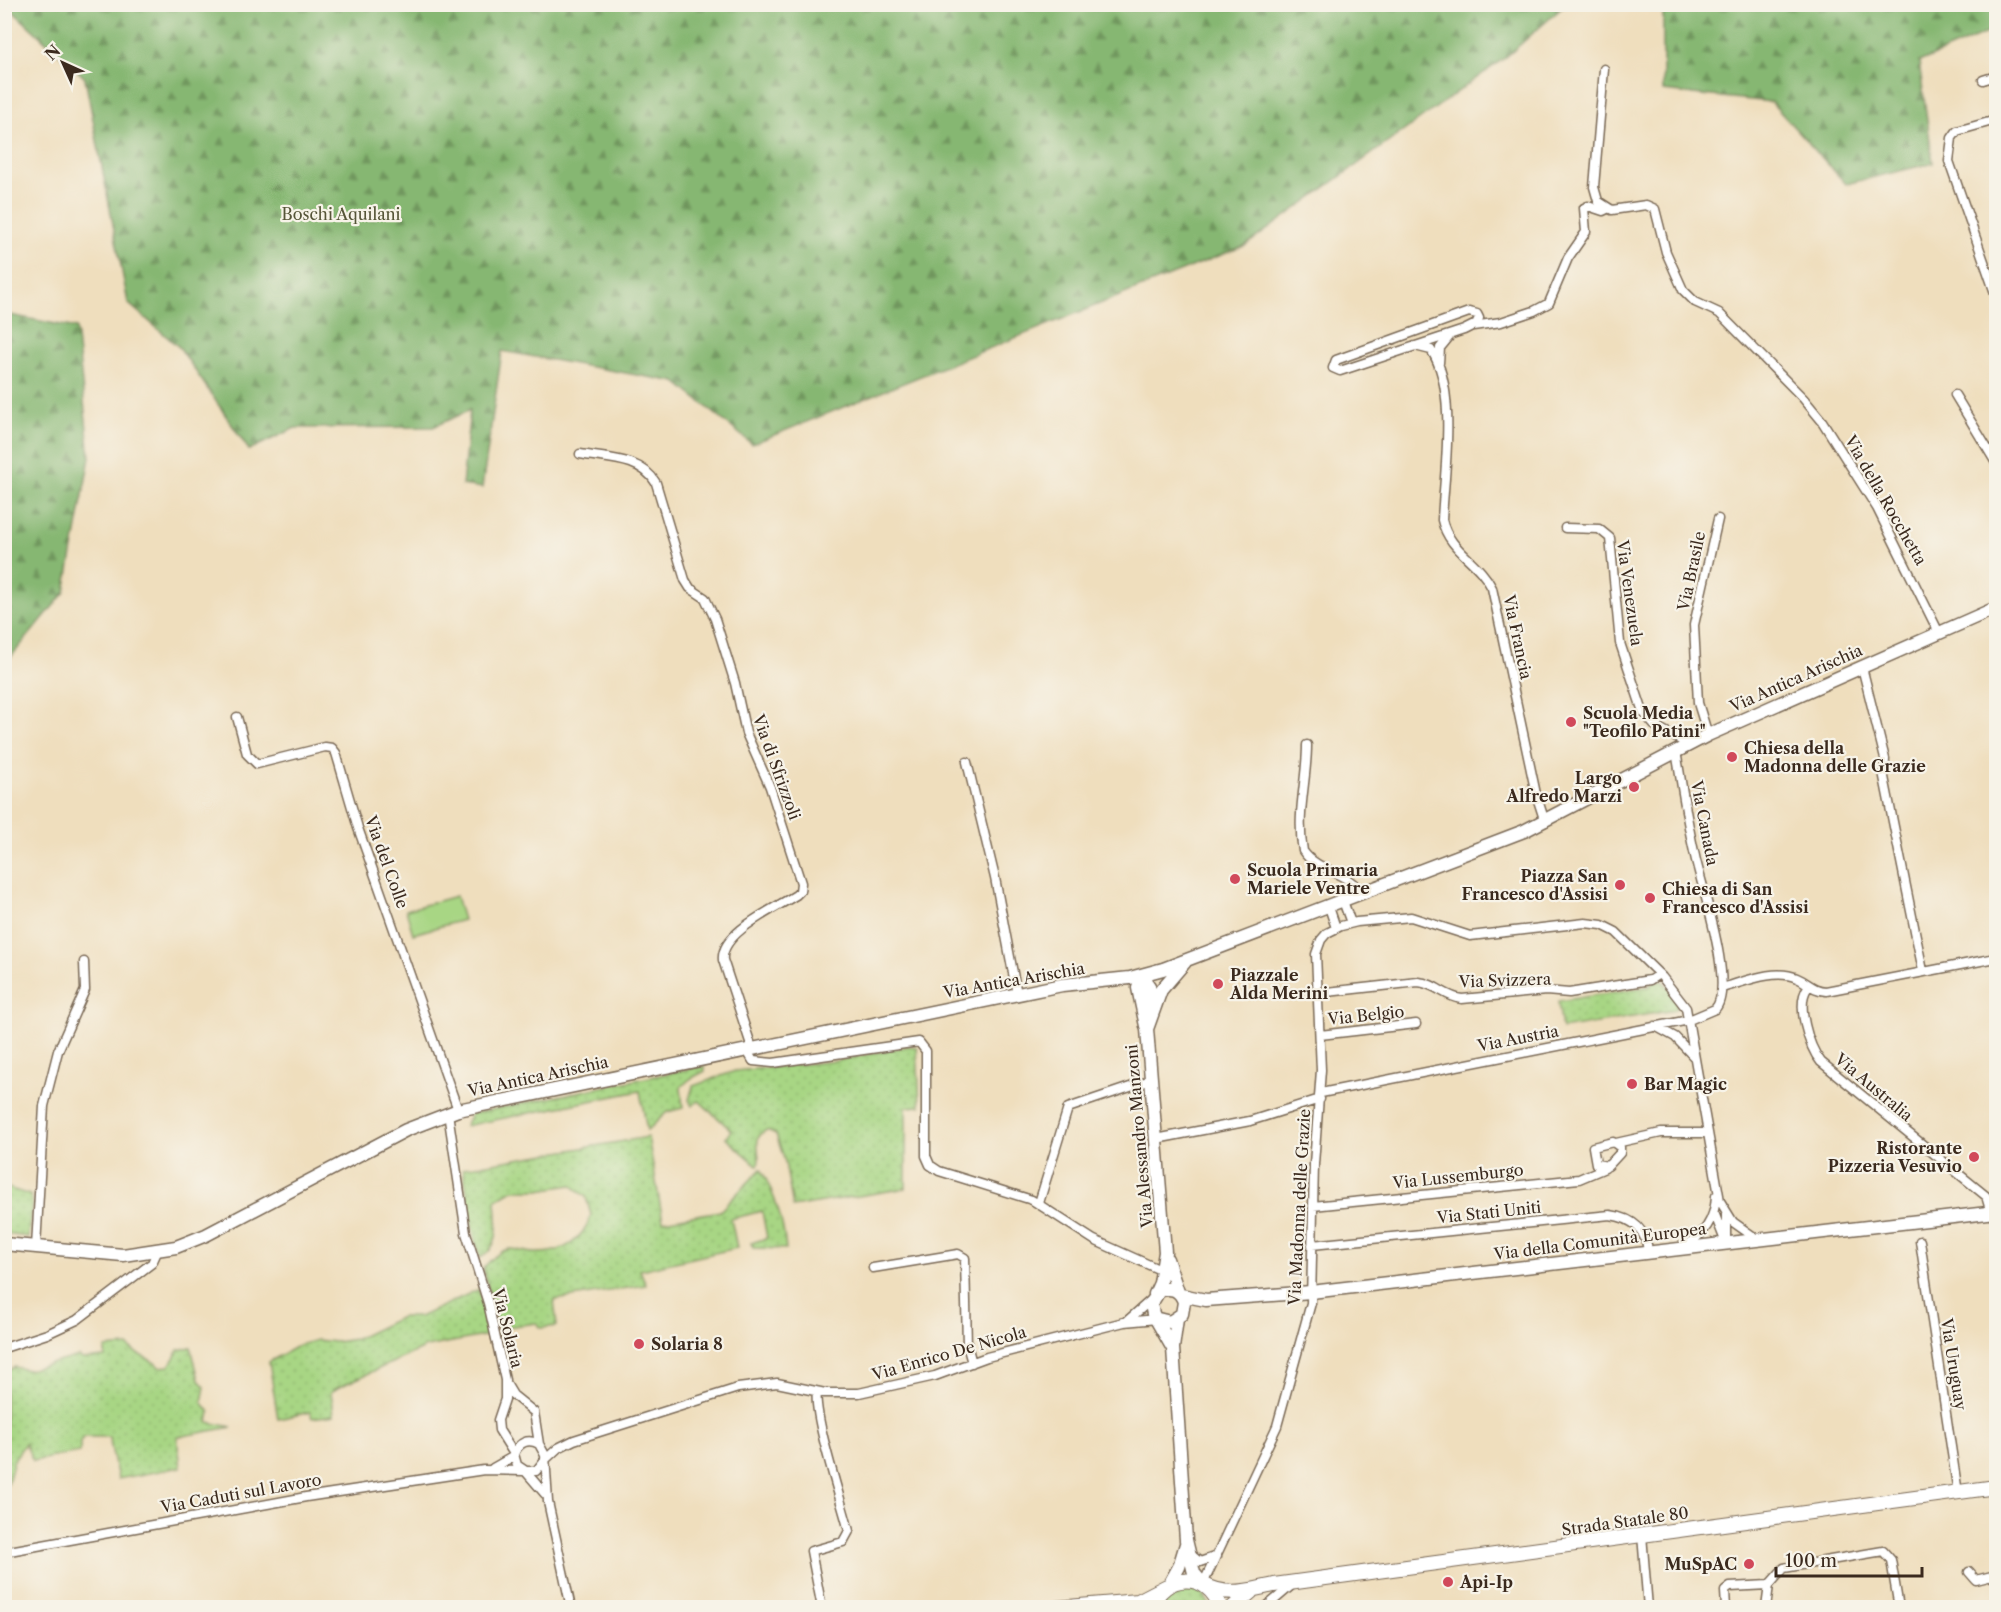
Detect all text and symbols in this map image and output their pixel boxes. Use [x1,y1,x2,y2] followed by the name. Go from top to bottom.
[33,33,93,93] north arrow
[40,40,64,64] text: N
[282,204,401,224] park label: Boschi Aquilani
[1840,431,1932,569] street label: Via della Rocchetta
[1673,529,1709,614] street label: Via Brasile
[1613,538,1647,648] street label: Via Venezuela
[1499,592,1537,682] street label: Via Francia
[1726,640,1866,717] street label: Via Antica Arischia
[1583,703,1706,741] place label: Scuola Media "Teofilo Patini"
[748,711,805,823] street label: Via di Sfrizzoli
[1564,715,1578,729] marker: Scuola Media "Teofilo Patini"
[1744,738,1926,776] place label: Chiesa della Madonna delle Grazie
[1725,750,1739,764] marker: Chiesa della Madonna delle Grazie
[1506,768,1622,806] place label: Largo Alfredo Marzi
[1687,778,1723,868] street label: Via Canada
[1627,780,1641,794] marker: Largo Alfredo Marzi
[361,812,413,911] street label: Via del Colle
[1247,860,1379,898] place label: Scuola Primaria Mariele Ventre
[1461,866,1608,904] place label: Piazza San Francesco d'Assisi
[1228,872,1242,886] marker: Scuola Primaria Mariele Ventre
[1613,878,1627,892] marker: Piazza San Francesco d'Assisi
[1662,879,1809,917] place label: Chiesa di San Francesco d'Assisi
[1643,891,1657,905] marker: Chiesa di San Francesco d'Assisi
[941,958,1087,1002] street label: Via Antica Arischia
[1229,965,1328,1003] place label: Piazzale Alda Merini
[1457,968,1552,992] street label: Via Svizzera
[1211,977,1225,991] marker: Piazzale Alda Merini
[1326,1001,1405,1029] street label: Via Belgio
[1475,1020,1561,1056] street label: Via Austria
[1121,1043,1157,1230] street label: Via Alessandro Manzoni
[1830,1048,1917,1126] street label: Via Australia
[465,1051,611,1101] street label: Via Antica Arischia
[1644,1074,1727,1094] place label: Bar Magic
[1625,1077,1639,1091] marker: Bar Magic
[1284,1108,1314,1307] street label: Via Madonna delle Grazie
[1828,1138,1962,1176] place label: Ristorante Pizzeria Vesuvio
[1967,1150,1981,1164] marker: Ristorante Pizzeria Vesuvio
[1391,1159,1525,1193] street label: Via Lussemburgo
[1435,1197,1542,1228] street label: Via Stati Uniti
[1492,1218,1708,1264] street label: Via della Comunità Europea
[488,1285,528,1371] street label: Via Solaria
[1937,1316,1971,1412] street label: Via Uruguay
[869,1321,1029,1385] street label: Via Enrico De Nicola
[651,1334,723,1354] place label: Solaria 8
[632,1337,646,1351] marker: Solaria 8
[158,1469,323,1517] street label: Via Caduti sul Lavoro
[1560,1502,1690,1540] street label: Strada Statale 80
[1776,1540,1922,1578] scale bar
[1785,1550,1837,1572] text: 100 m
[1664,1554,1737,1574] place label: MuSpAC
[1742,1557,1756,1571] marker: MuSpAC
[1459,1572,1513,1592] place label: Api-Ip
[1441,1575,1455,1589] marker: Api-Ip

